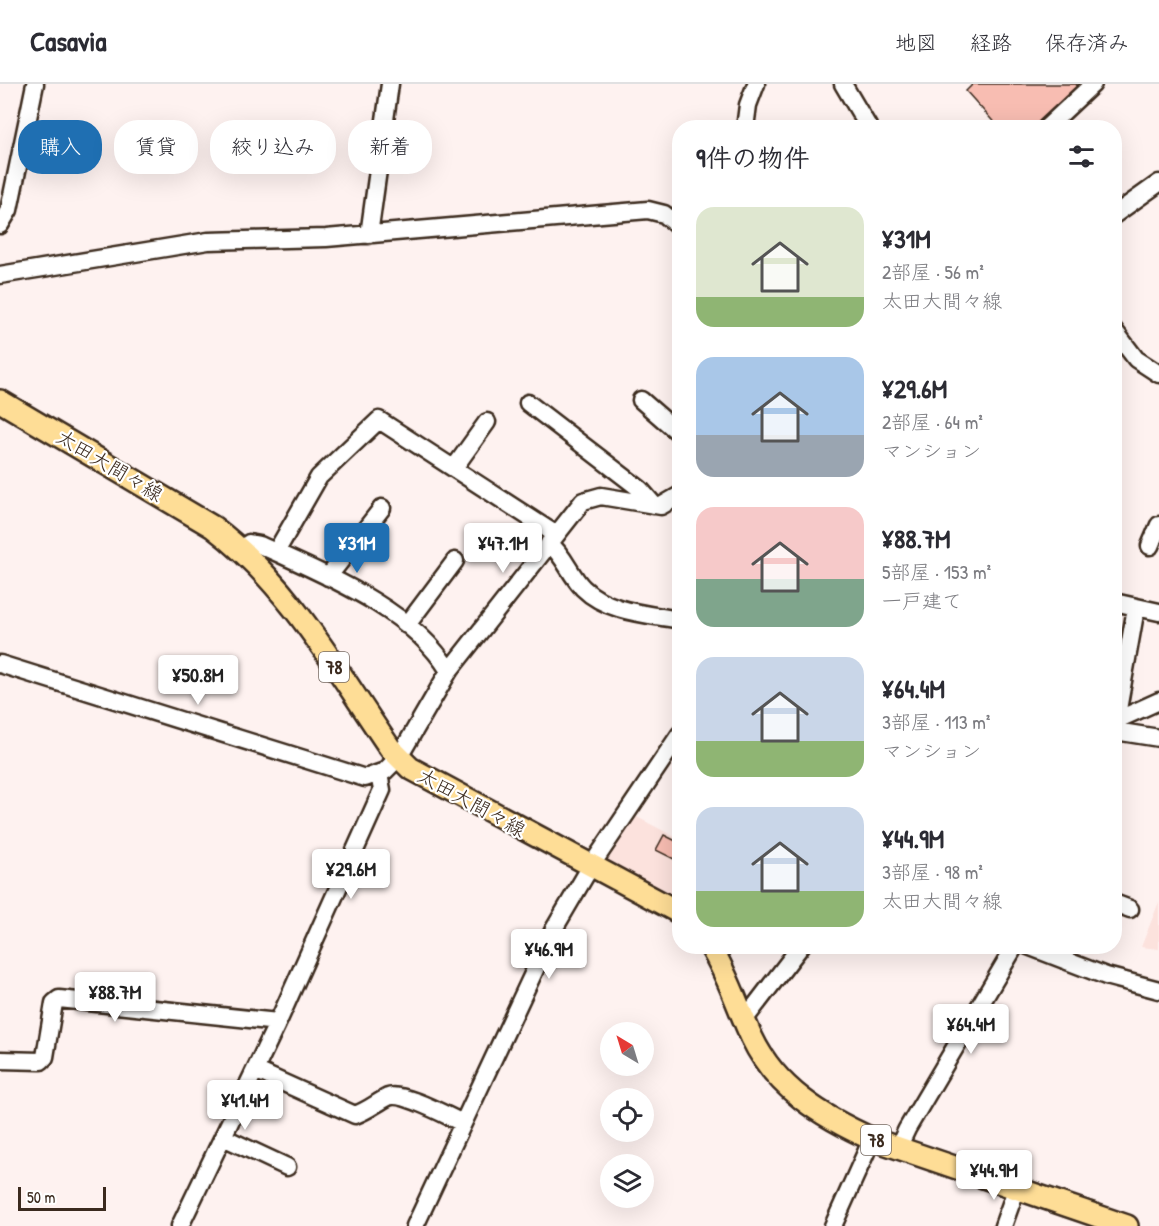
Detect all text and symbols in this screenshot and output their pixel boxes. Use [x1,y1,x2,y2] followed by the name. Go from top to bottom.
[30,22,107,60] text: Casavia
[895,28,937,57] text: 地図
[970,28,1012,57] text: 経路
[1045,28,1129,57] text: 保存済み
[18,120,102,174] chip: 購入
[114,120,198,174] chip: 賃貸
[210,120,336,174] chip: 絞り込み
[348,120,432,174] chip: 新着
[696,140,810,175] text: 9件の物件
[1065,140,1098,173] icon: filters
[882,221,931,256] text: ¥31M
[744,231,816,303] icon: home
[882,258,984,285] text: 2部屋 · 56 m²
[882,287,1002,314] text: 太田大間々線
[882,371,947,406] text: ¥29.6M
[744,381,816,453] icon: home
[882,408,983,435] text: 2部屋 · 64 m²
[52,423,168,507] street label: 太田大間々線
[882,437,981,464] text: マンション
[882,521,950,556] text: ¥88.7M
[321,523,393,574] pin: ¥31M
[454,523,552,574] pin: ¥47.1M
[338,529,376,556] text: ¥31M
[478,529,528,556] text: ¥47.1M
[744,531,816,603] icon: home
[882,558,991,585] text: 5部屋 · 153 m²
[882,587,962,614] text: 一戸建て
[319,652,349,682] road number: 78
[149,655,247,706] pin: ¥50.8M
[172,661,224,688] text: ¥50.8M
[882,671,945,706] text: ¥64.4M
[744,681,816,753] icon: home
[882,708,990,735] text: 3部屋 · 113 m²
[882,737,981,764] text: マンション
[413,761,531,843] street label: 太田大間々線
[882,821,944,856] text: ¥44.9M
[744,831,816,903] icon: home
[302,849,400,900] pin: ¥29.6M
[326,855,376,882] text: ¥29.6M
[882,858,983,885] text: 3部屋 · 98 m²
[882,887,1002,914] text: 太田大間々線
[500,929,598,980] pin: ¥46.9M
[525,935,573,962] text: ¥46.9M
[66,972,164,1023] pin: ¥88.7M
[89,978,141,1005] text: ¥88.7M
[922,1004,1020,1055] pin: ¥64.4M
[947,1010,995,1037] text: ¥64.4M
[600,1022,654,1076] north arrow
[600,1022,654,1208] map controls
[196,1080,294,1131] pin: ¥41.4M
[221,1086,269,1113] text: ¥41.4M
[600,1088,654,1142] button: locate
[861,1125,891,1155] road number: 78
[945,1150,1043,1201] pin: ¥44.9M
[600,1154,654,1208] button: layers
[970,1156,1018,1183] text: ¥44.9M
[18,1184,106,1212] scale bar
[27,1186,56,1208] text: 50 m

